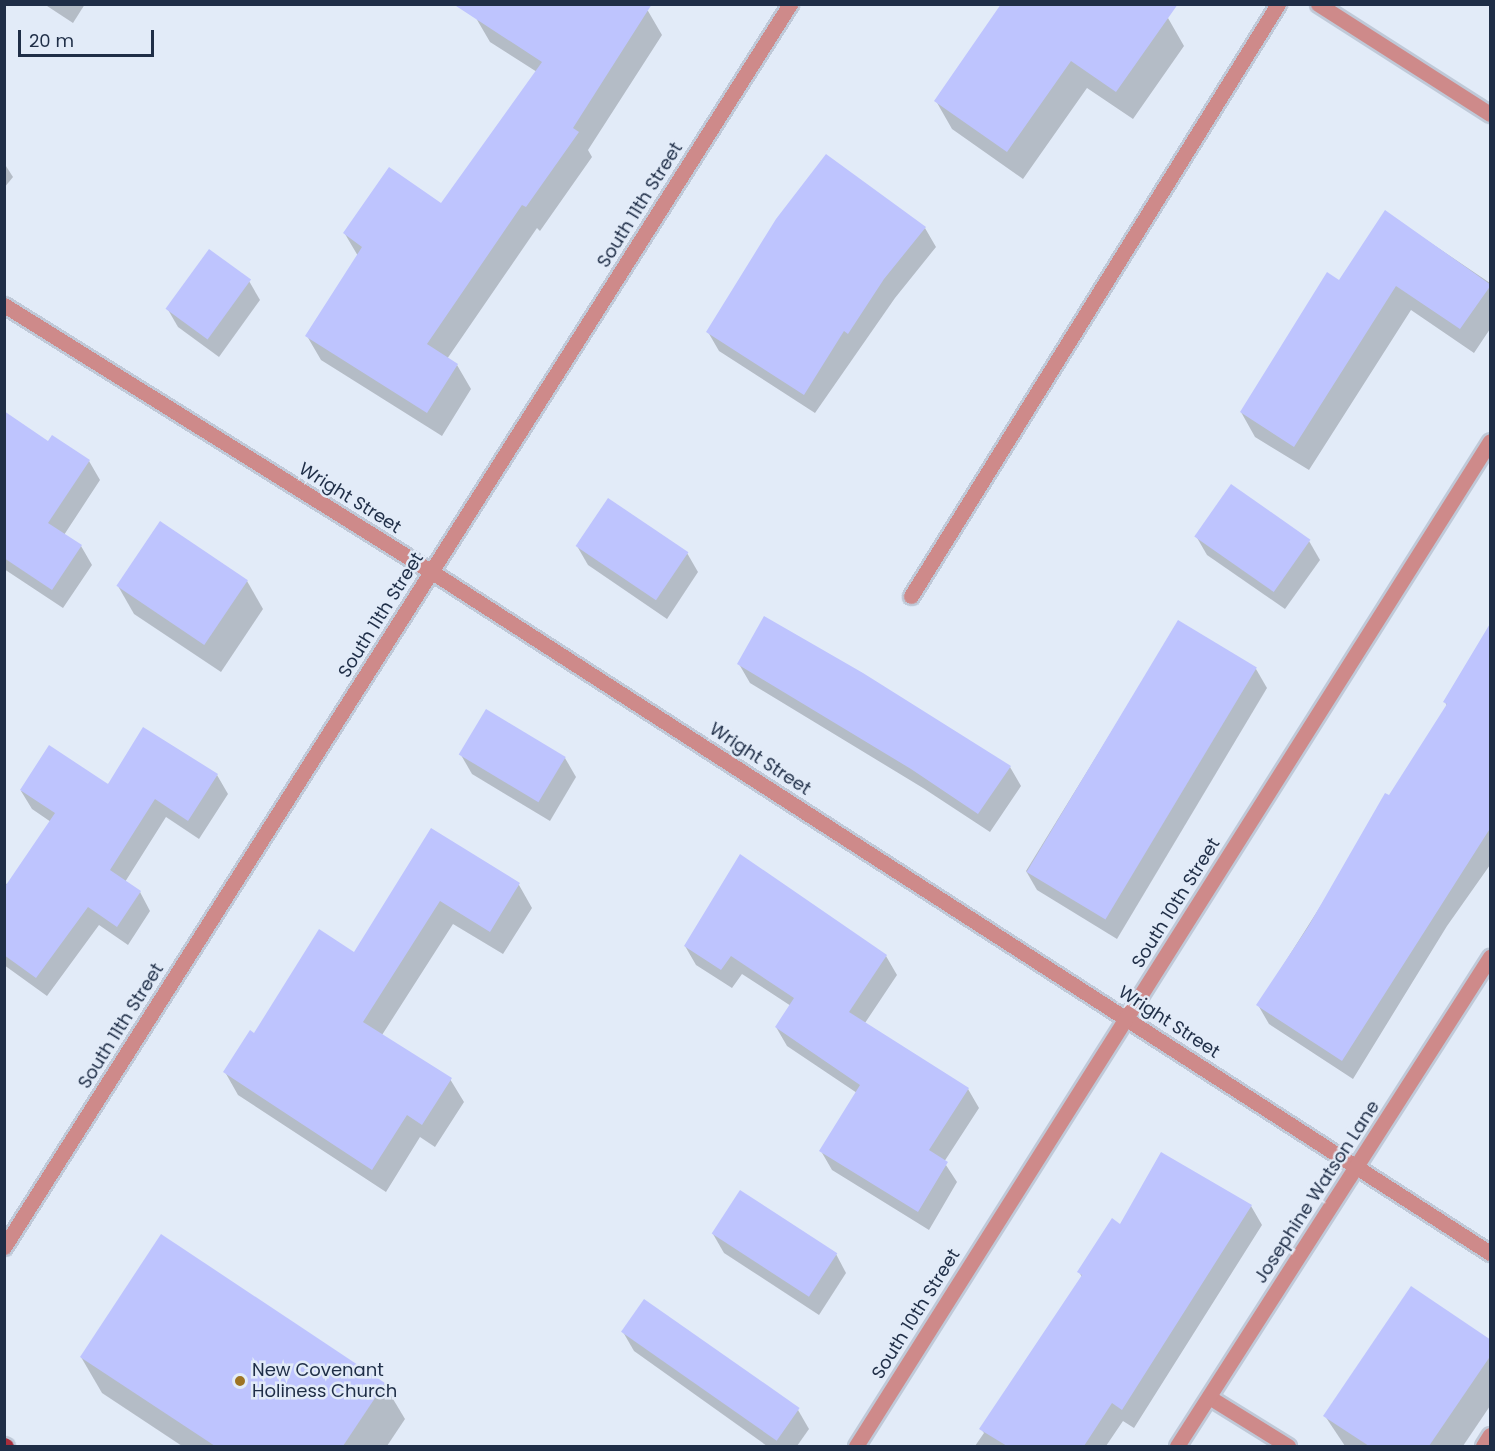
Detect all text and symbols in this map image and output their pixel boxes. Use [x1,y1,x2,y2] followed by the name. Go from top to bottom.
[21,18,158,56] scale bar
[29,28,74,53] text: 20 m
[593,138,687,272] street label: South 11th Street
[295,458,405,538] street label: Wright Street
[334,548,428,682] street label: South 11th Street
[705,718,815,800] street label: Wright Street
[1127,834,1225,972] street label: South 10th Street
[74,959,168,1093] street label: South 11th Street
[1114,981,1224,1063] street label: Wright Street
[1250,1097,1384,1287] street label: Josephine Watson Lane
[867,1245,965,1383] street label: South 10th Street
[252,1360,397,1402] place label: New Covenant Holiness Church
[233,1374,247,1388] marker: New Covenant Holiness Church

